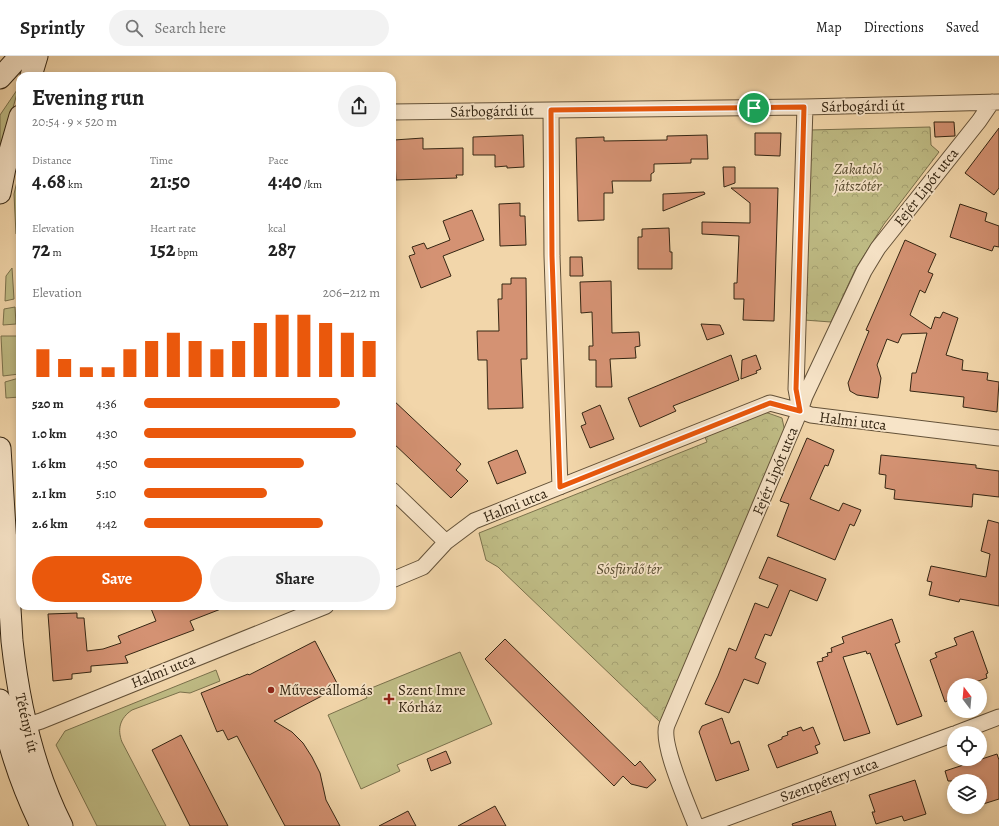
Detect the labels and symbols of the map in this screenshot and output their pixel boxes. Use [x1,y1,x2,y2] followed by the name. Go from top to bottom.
[737,91,771,125] pin
[821,95,905,117] street label: Sárbogárdi út
[450,100,534,122] street label: Sárbogárdi út
[889,144,963,230] street label: Fejér Lipót utca
[834,159,882,196] park label: Zakatoló játszótér
[818,407,888,435] street label: Halmi utca
[747,424,803,518] street label: Fejér Lipót utca
[480,483,550,527] street label: Halmi utca
[597,559,662,579] park label: Sósfürdő tér
[128,649,198,693] street label: Halmi utca
[947,678,987,718] north arrow
[279,680,373,700] place label: Műveseállomás
[398,680,466,717] place label: Szent Imre Kórház
[266,685,276,695] marker: Műveseállomás
[10,691,44,755] street label: Tétényi út
[383,693,395,705] marker: Szent Imre Kórház
[777,753,881,807] street label: Szentpétery utca

